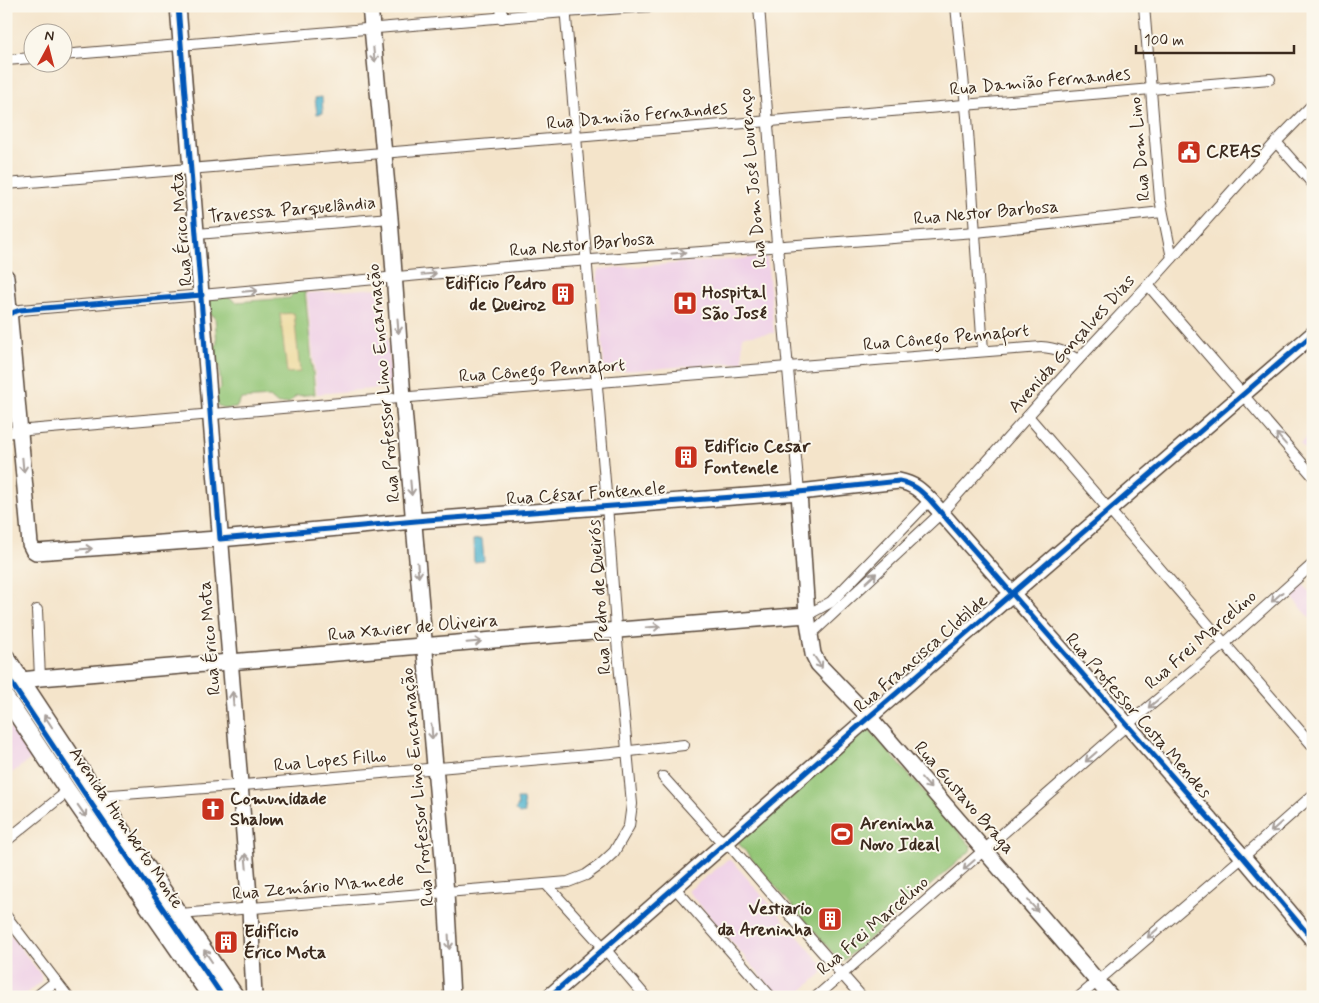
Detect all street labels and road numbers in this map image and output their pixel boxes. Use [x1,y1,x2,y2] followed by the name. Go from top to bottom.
[949,62,1131,102] street label: Rua Damião Fernandes
[733,87,773,269] street label: Rua Dom José Lourenço
[546,96,728,136] street label: Rua Damião Fernandes
[1123,96,1157,202] street label: Rua Dom Lino
[165,171,199,287] street label: Rua Érico Mota
[207,191,377,229] street label: Travessa Parquelândia
[912,195,1060,231] street label: Rua Nestor Barbosa
[508,227,656,263] street label: Rua Nestor Barbosa
[362,262,406,504] street label: Rua Professor Lino Encarnação
[1003,269,1141,419] street label: Avenida Gonçalves Dias
[862,319,1031,359] street label: Rua Cônego Pennafort
[458,353,626,391] street label: Rua Cônego Pennafort
[505,476,667,512] street label: Rua César Fontenele
[583,519,617,675] street label: Rua Pedro de Queirós
[193,580,227,696] street label: Rua Érico Mota
[1140,585,1262,695] street label: Rua Frei Marcelino
[849,589,993,719] street label: Rua Francisca Clotilde
[327,609,499,647] street label: Rua Xavier de Oliveira
[1059,628,1217,804] street label: Rua Professor Costa Mendes
[396,666,440,908] street label: Rua Professor Lino Encarnação
[908,736,1020,860] street label: Rua Gustavo Braga
[63,742,189,914] street label: Avenida Humberto Monte
[273,744,387,778] street label: Rua Lopes Filho
[231,868,405,906] street label: Rua Zemário Mamede
[812,871,934,981] street label: Rua Frei Marcelino

